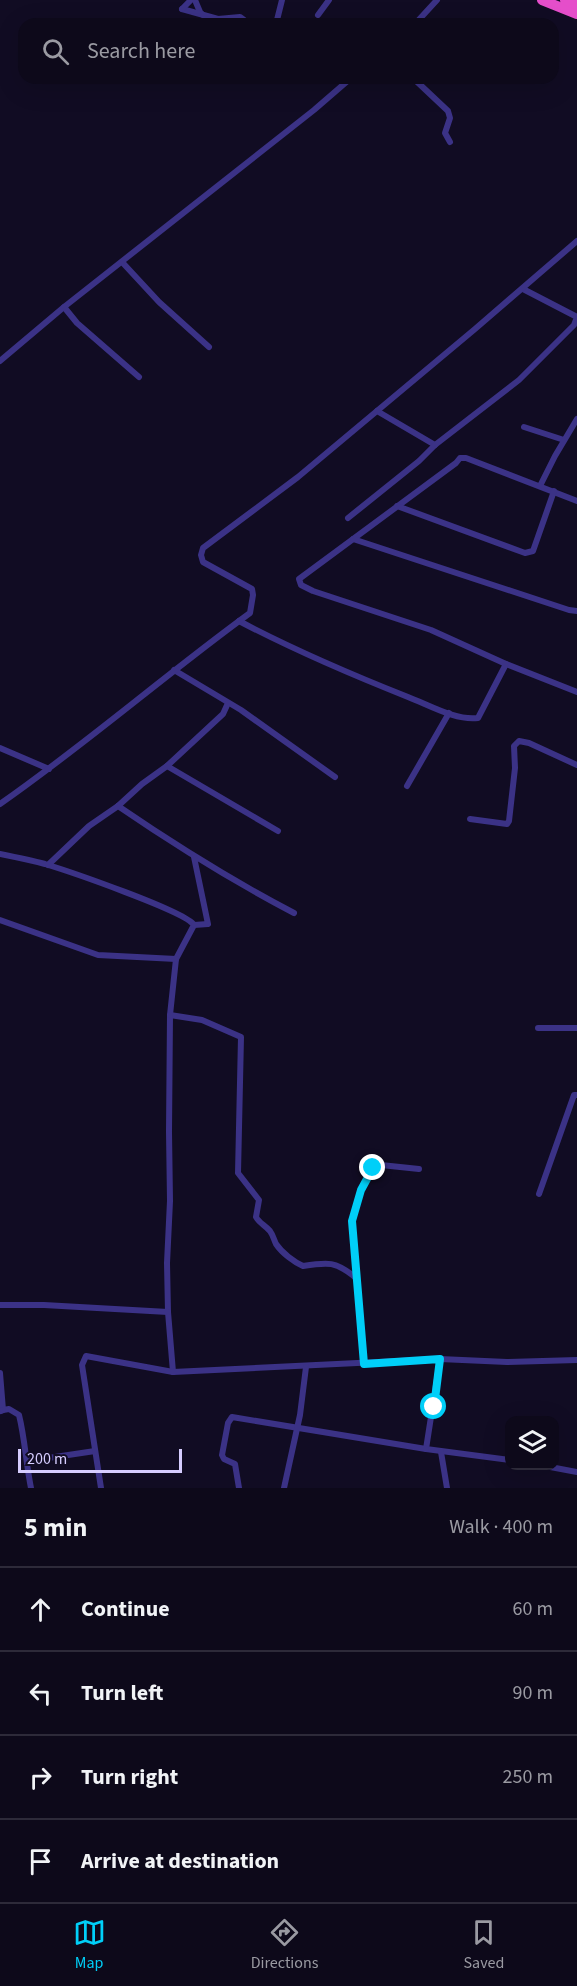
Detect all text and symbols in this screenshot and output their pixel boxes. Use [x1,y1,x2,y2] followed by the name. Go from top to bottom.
[18,18,559,84] search box
[39,35,72,68] icon: search
[87,35,195,67] text: Search here
[359,1154,385,1180] route end
[420,1393,446,1419] route start
[505,1416,559,1470] map controls
[505,1416,559,1470] button: layers
[18,1446,182,1474] scale bar
[27,1448,67,1470] text: 200 m
[24,1509,87,1546] text: 5 min
[449,1513,553,1541] text: Walk · 400 m
[24,1593,57,1626] icon: ahead
[81,1593,170,1625] text: Continue
[513,1595,553,1623] text: 60 m
[24,1677,57,1710] icon: left
[81,1677,163,1709] text: Turn left
[513,1679,553,1707] text: 90 m
[24,1761,57,1794] icon: right
[81,1761,178,1793] text: Turn right
[503,1763,553,1791] text: 250 m
[24,1845,57,1878] icon: arrive
[81,1845,279,1877] text: Arrive at destination
[73,1916,106,1974] tab: Map
[251,1916,318,1974] tab: Directions
[464,1916,504,1974] tab: Saved

